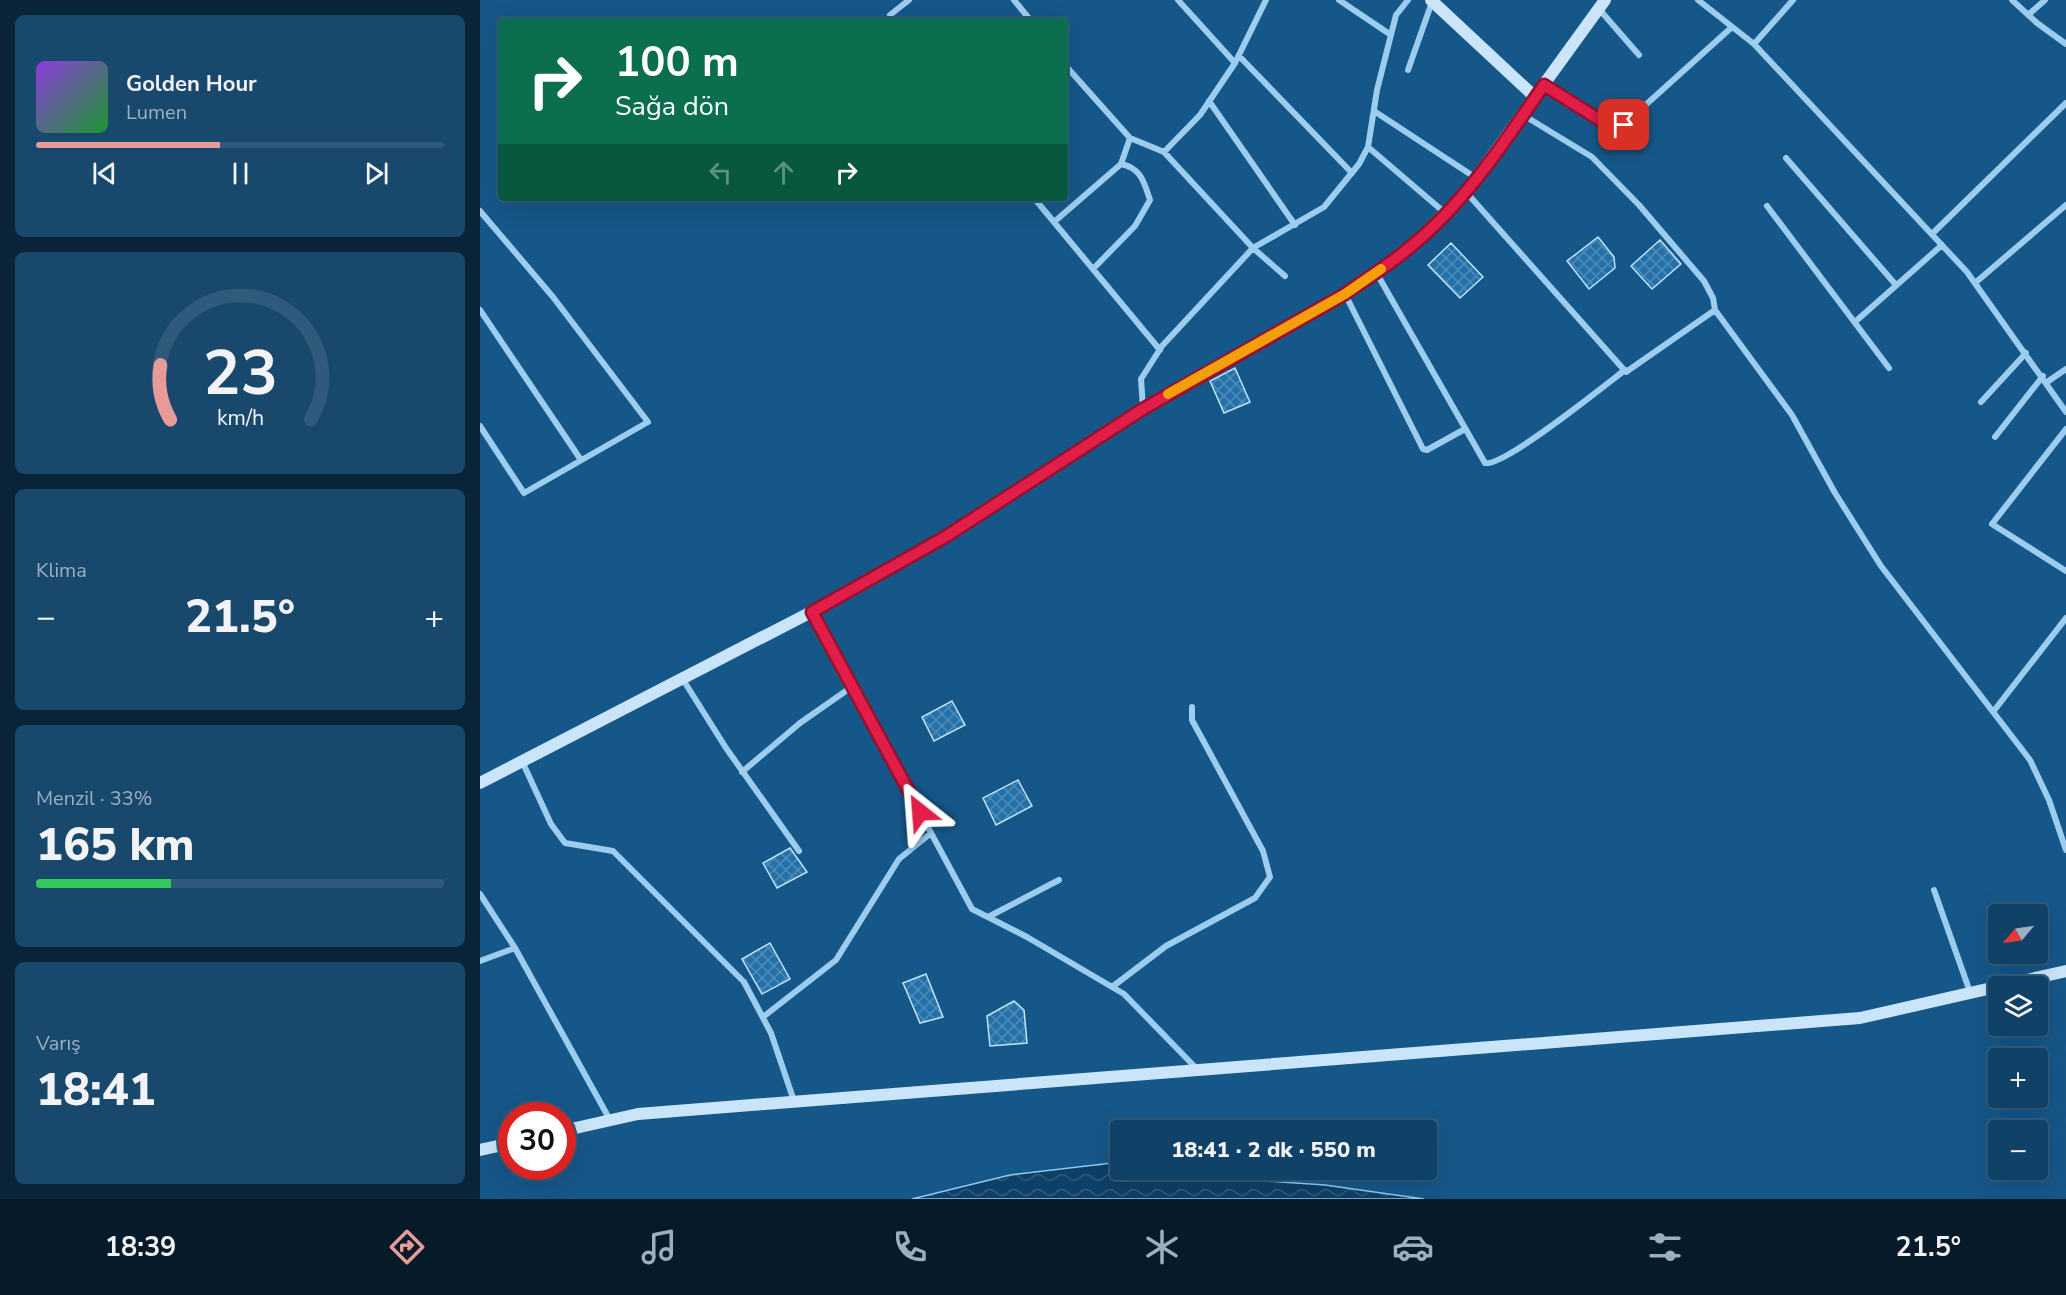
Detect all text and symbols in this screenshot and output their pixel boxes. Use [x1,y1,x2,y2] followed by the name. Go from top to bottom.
[615,34,739,91] text: 100 m
[516,42,594,120] icon: right
[126,69,257,99] text: Golden Hour
[615,88,729,125] text: Sağa dön
[126,99,187,126] text: Lumen
[1598,99,1649,150] pin
[1607,108,1640,141] icon: arrive
[704,156,737,189] icon: left
[767,156,800,189] icon: ahead
[830,156,863,189] icon: right
[88,157,121,190] icon: previous
[224,157,257,190] icon: pause
[360,157,393,190] icon: next
[203,331,277,416] text: 23
[216,403,264,433] text: km/h
[36,557,87,584] text: Klima
[185,587,295,648] text: 21.5°
[36,595,56,640] text: −
[424,595,444,640] text: +
[888,780,952,844] position arrow
[36,785,152,812] text: Menzil · 33%
[36,815,195,876] text: 165 km
[1988,904,2048,964] north arrow
[1988,904,2048,1180] map controls
[1988,976,2048,1036] button: layers
[36,1030,81,1057] text: Varış
[1988,1048,2048,1108] button: +
[36,1060,156,1121] text: 18:41
[498,1102,576,1180] speed limit sign: 30
[1988,1120,2048,1180] button: −
[1171,1135,1376,1165] text: 18:41 · 2 dk · 550 m
[386,1226,428,1268] icon: directions
[638,1226,680,1268] icon: music
[889,1226,931,1268] icon: phone
[1141,1226,1183,1268] icon: climate
[1392,1226,1434,1268] icon: car
[1644,1226,1686,1268] icon: filters
[105,1229,176,1266] text: 18:39
[1896,1229,1961,1266] text: 21.5°

